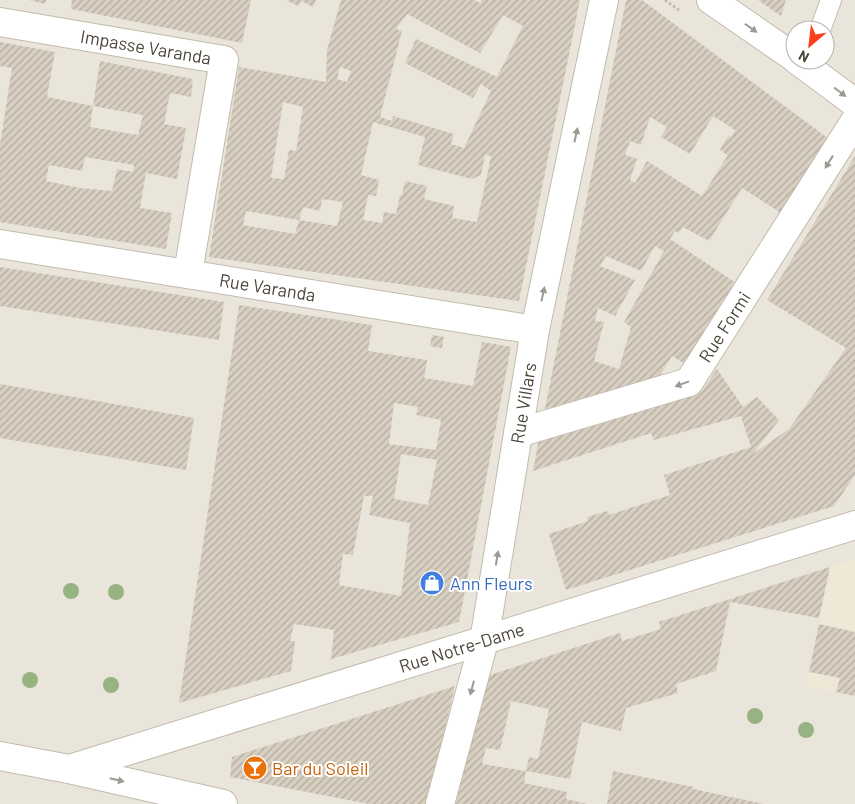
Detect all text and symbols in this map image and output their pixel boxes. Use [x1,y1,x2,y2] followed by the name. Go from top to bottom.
[785,20,835,70] north arrow
[745,23,758,33] one-way arrow
[79,25,213,69] street label: Impasse Varanda
[796,47,812,67] text: N
[833,87,847,97] one-way arrow
[572,128,580,143] one-way arrow
[824,156,834,169] one-way arrow
[218,268,317,306] street label: Rue Varanda
[539,287,547,302] one-way arrow
[694,287,755,366] street label: Rue Formi
[506,361,540,445] street label: Rue Villars
[674,380,689,388] one-way arrow
[494,549,502,565] one-way arrow
[419,570,445,596] shop icon: Ann Fleurs
[450,572,533,594] place label: Ann Fleurs
[396,617,527,677] street label: Rue Notre-Dame
[467,680,475,695] one-way arrow
[242,755,268,781] bar icon: Bar du Soleil
[272,757,368,779] place label: Bar du Soleil
[109,776,124,784] one-way arrow

